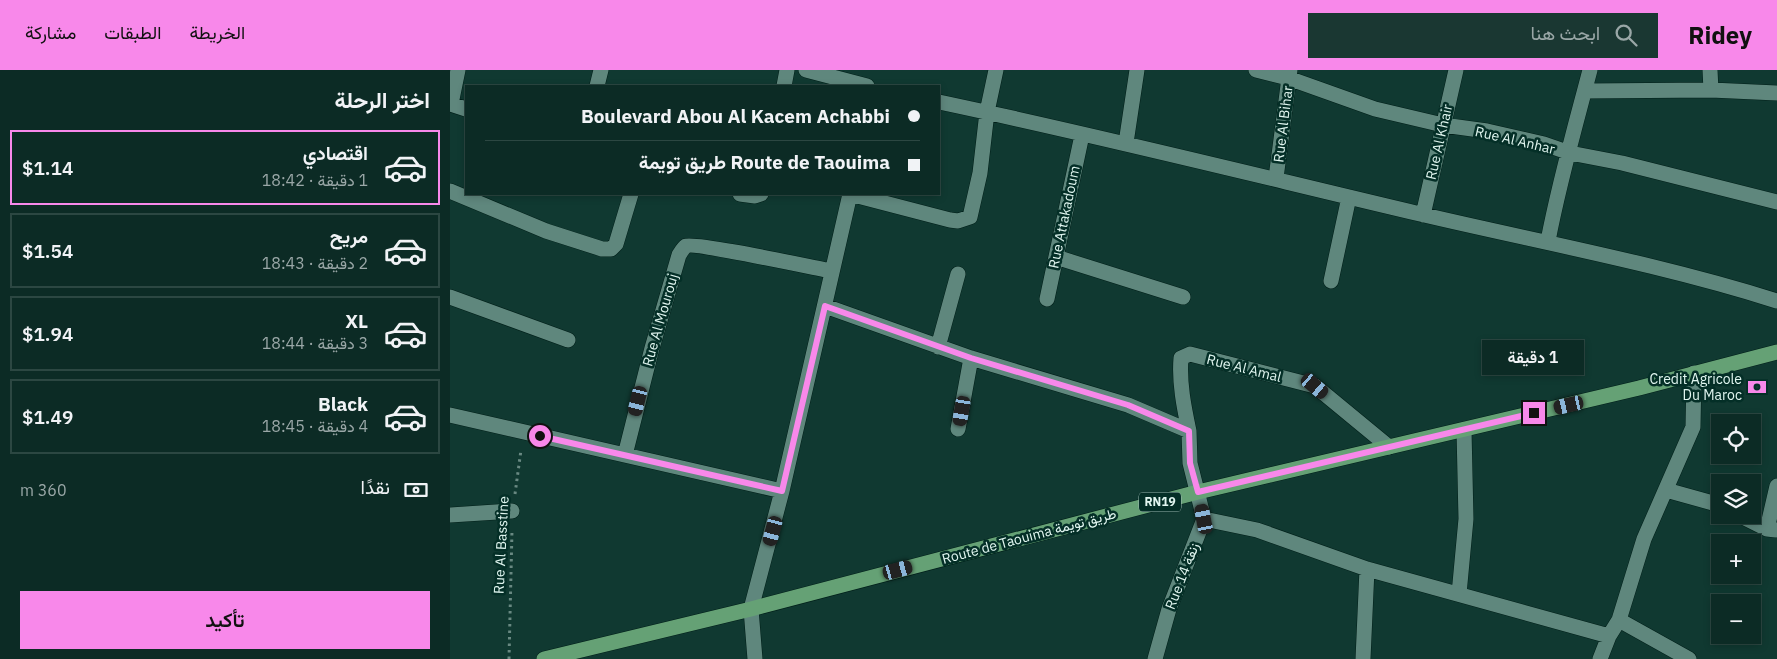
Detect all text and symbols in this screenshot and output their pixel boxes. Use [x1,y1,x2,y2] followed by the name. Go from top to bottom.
[1308,13,1658,58] search box
[1688,19,1752,51] text: Ridey
[25,21,76,44] text: مشاركة
[104,21,161,44] text: الطبقات
[189,21,245,44] text: الخريطة
[1531,21,1600,45] text: ابحث هنا
[1612,21,1640,49] icon: search
[335,85,430,114] text: اختر الرحلة
[1269,85,1297,163] street label: Rue Al Bihar
[1422,102,1456,182] street label: Rue Al Khair
[581,104,890,128] text: Boulevard Abou Al Kacem Achabbi
[1473,122,1557,158] street label: Rue Al Anhar
[303,141,368,165] text: اقتصادي
[383,145,428,190] icon: car
[639,150,890,174] text: Route de Taouima طريق تويمة
[22,156,73,180] text: $1.14
[1044,164,1084,270] street label: Rue Attakadoum
[262,170,368,190] text: 1 دقيقة · 18:42
[330,224,368,248] text: مريح
[383,228,428,273] icon: car
[22,239,73,263] text: $1.54
[262,253,368,273] text: 2 دقيقة · 18:43
[638,272,682,368] street label: Rue Al Mourouj
[345,309,368,333] text: XL
[383,311,428,356] icon: car
[22,322,73,346] text: $1.94
[262,333,368,353] text: 3 دقيقة · 18:44
[1483,340,1585,376] callout: 1 دقيقة
[1508,347,1558,367] text: 1 دقيقة
[1205,350,1283,386] street label: Rue Al Amal
[1649,370,1742,404] place label: Credit Agricole Du Maroc
[1298,371,1331,401] car
[1746,376,1768,398] bank icon: Credit Agricole Du Maroc
[627,385,648,417] car
[318,392,368,416] text: Black
[383,394,428,439] icon: car
[1552,394,1585,416] car
[952,395,971,427] car
[1523,402,1545,424] route end
[22,405,73,429] text: $1.49
[1711,414,1761,644] map controls
[1711,414,1761,464] button: locate
[262,416,368,436] text: 4 دقيقة · 18:45
[529,425,551,447] route start
[1711,474,1761,524] button: layers
[361,475,390,499] text: نقدًا
[402,476,430,504] icon: cash
[20,480,67,500] text: 360 m
[1139,492,1181,512] road number: RN19
[489,495,513,594] street label: Rue Al Basstine
[1193,503,1214,535] car
[940,504,1118,568] street label: Route de Taouima طريق تويمة
[761,515,784,547] car
[1711,534,1761,584] button: +
[1161,540,1203,612] street label: Rue 14 زنقة
[881,559,914,581] car
[20,591,430,649] button: تأكيد
[1711,594,1761,644] button: −

